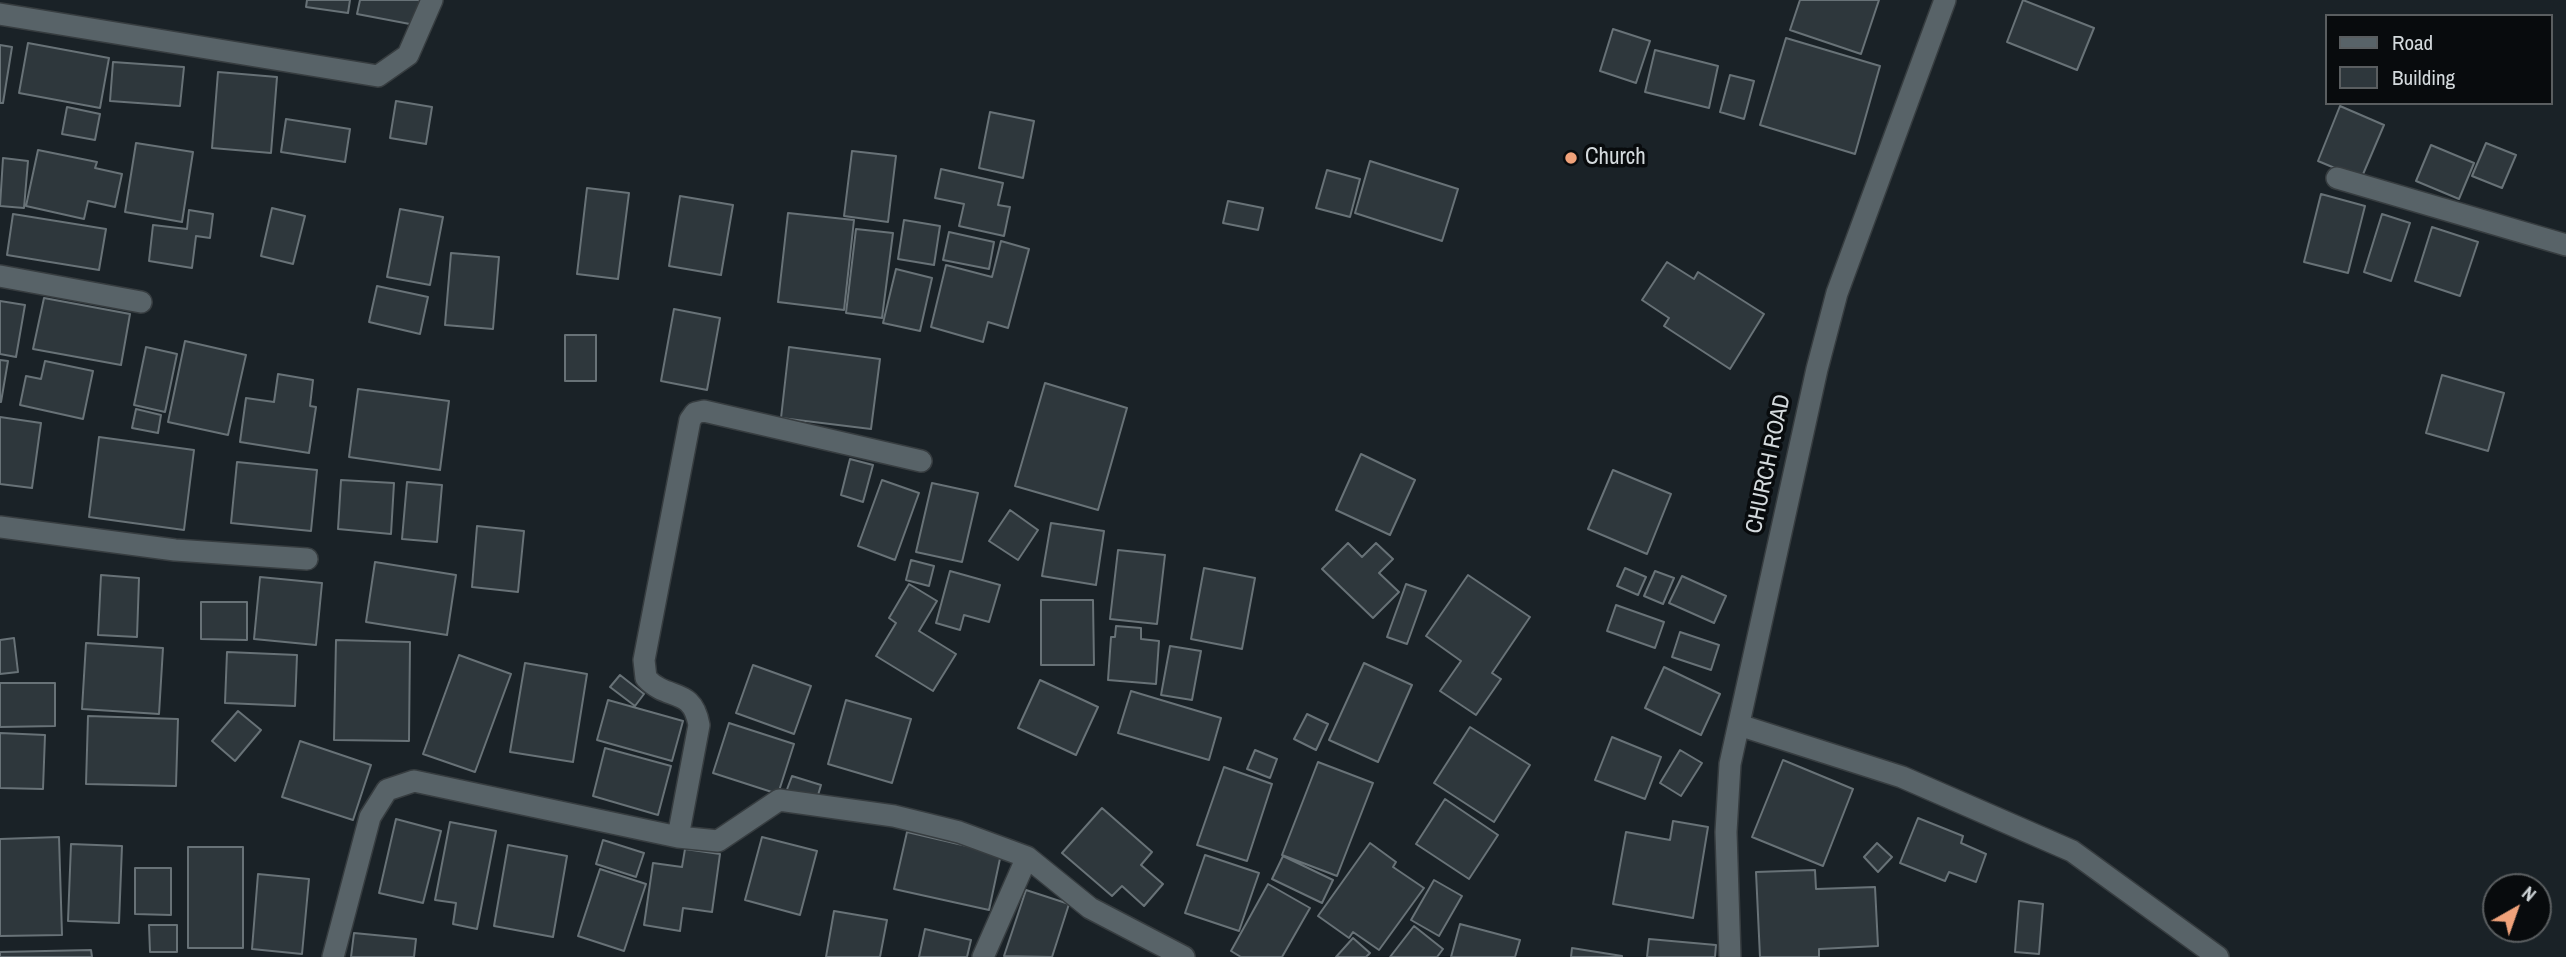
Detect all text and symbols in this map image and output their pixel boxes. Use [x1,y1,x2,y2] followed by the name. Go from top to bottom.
[2324,14,2552,105] legend
[2392,28,2433,57] text: Road
[2392,63,2455,92] text: Building
[1585,144,1646,172] place label: Church
[1563,150,1579,166] marker: Church
[1741,392,1797,536] street label: CHURCH ROAD
[2482,873,2552,943] north arrow
[2517,880,2542,907] text: N

